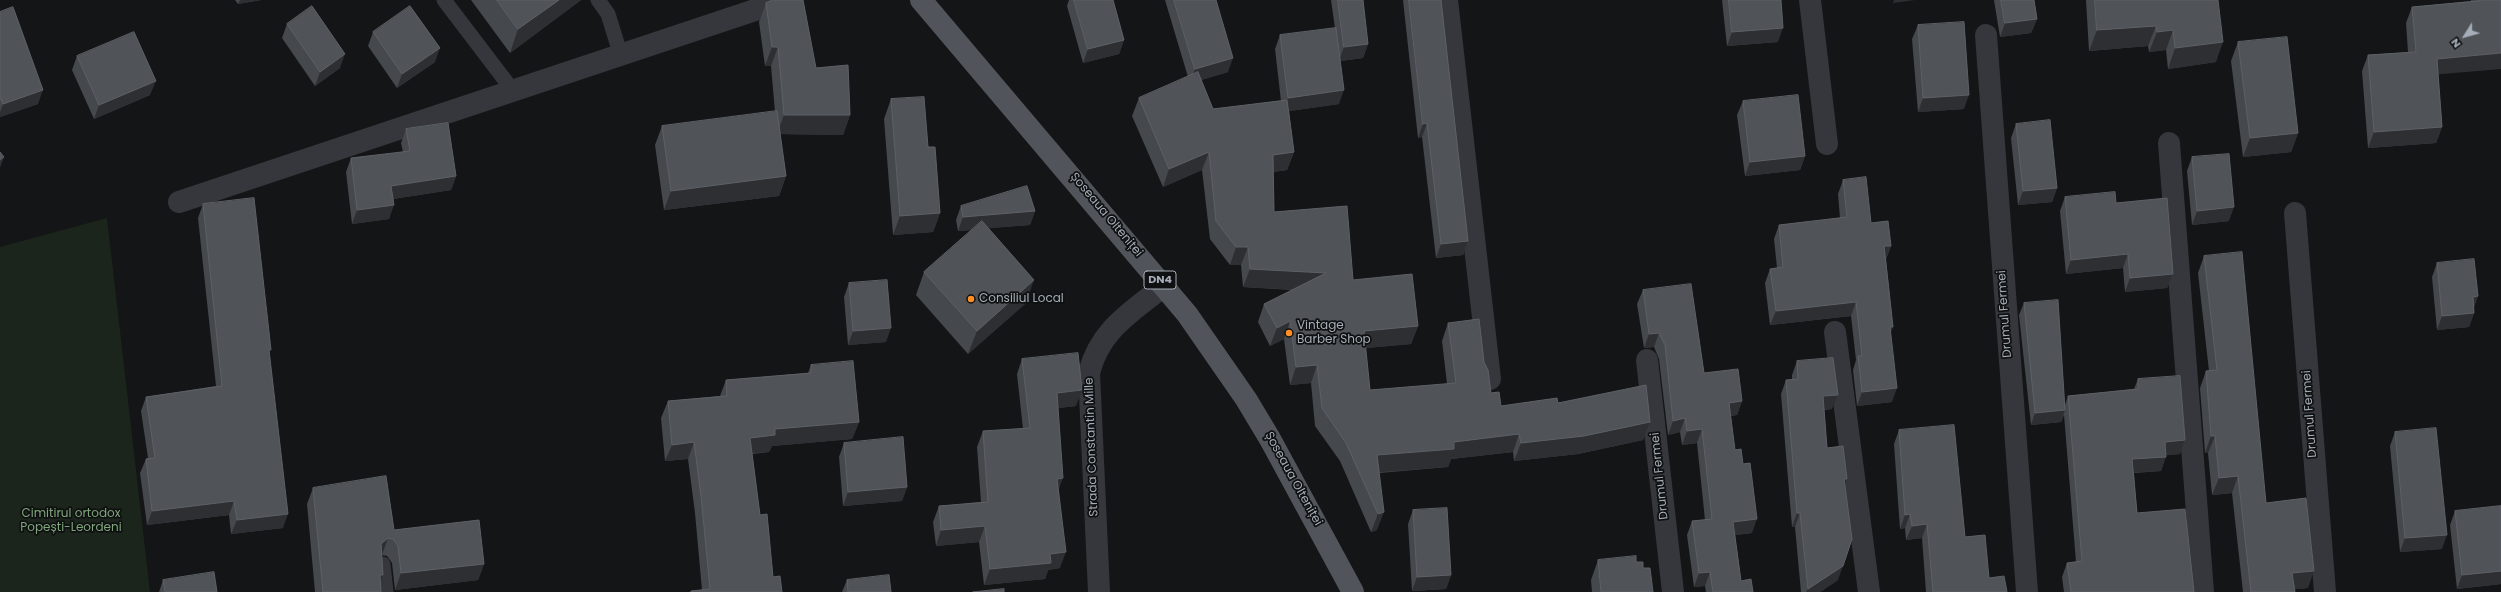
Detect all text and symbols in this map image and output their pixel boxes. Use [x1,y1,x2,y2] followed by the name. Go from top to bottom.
[2445,16,2485,56] north arrow
[2447,35,2464,51] text: N
[1067,170,1145,260] street label: Șoseaua Olteniței
[1995,270,2015,358] street label: Drumul Fermei
[1144,271,1176,289] road number: DN4
[979,292,1064,306] place label: Consiliul Local
[966,294,976,304] marker: Consiliul Local
[1297,319,1371,347] place label: Vintage Barber Shop
[1284,328,1294,338] marker: Vintage Barber Shop
[2300,370,2320,458] street label: Drumul Fermei
[1082,377,1102,517] street label: Strada Constantin Mille
[1261,430,1325,528] street label: Șoseaua Olteniței
[1648,432,1672,520] street label: Drumul Fermei
[20,507,122,535] park label: Cimitirul ortodox Popești-Leordeni

